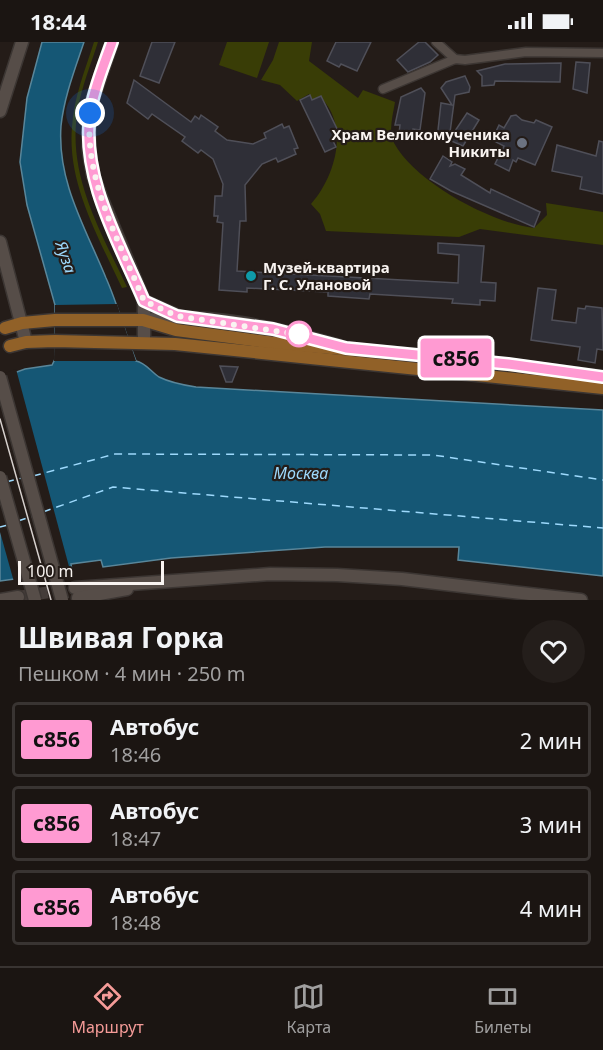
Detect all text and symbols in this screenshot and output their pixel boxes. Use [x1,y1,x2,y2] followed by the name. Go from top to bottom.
[30,6,87,36] text: 18:44
[75,98,105,128] your location
[331,124,510,161] place label: Храм Великомученика Никиты
[515,136,529,150] marker: Храм Великомученика Никиты
[50,237,82,276] water label: Яуза
[263,257,390,294] place label: Музей-квартира Г. С. Улановой
[244,269,258,283] marker: Музей-квартира Г. С. Улановой
[286,321,312,347] unlabelled marker
[414,338,498,378] line badge: с856
[432,344,480,372] text: с856
[274,462,328,484] water label: Москва
[18,558,164,586] scale bar
[27,560,74,582] text: 100 m
[18,618,224,656] text: Швивая Горка
[522,620,585,683] button: heart
[18,660,245,687] text: Пешком · 4 мин · 250 m
[110,711,199,741] text: Автобус
[33,725,80,753] text: с856
[520,725,582,755] text: 2 мин
[110,741,161,768] text: 18:46
[110,795,199,825] text: Автобус
[33,809,80,837] text: с856
[520,809,582,839] text: 3 мин
[110,825,161,852] text: 18:47
[110,879,199,909] text: Автобус
[33,893,80,921] text: с856
[520,893,582,923] text: 4 мин
[110,909,161,936] text: 18:48
[71,980,144,1038] tab: Маршрут
[287,980,331,1038] tab: Карта
[474,980,532,1038] tab: Билеты

